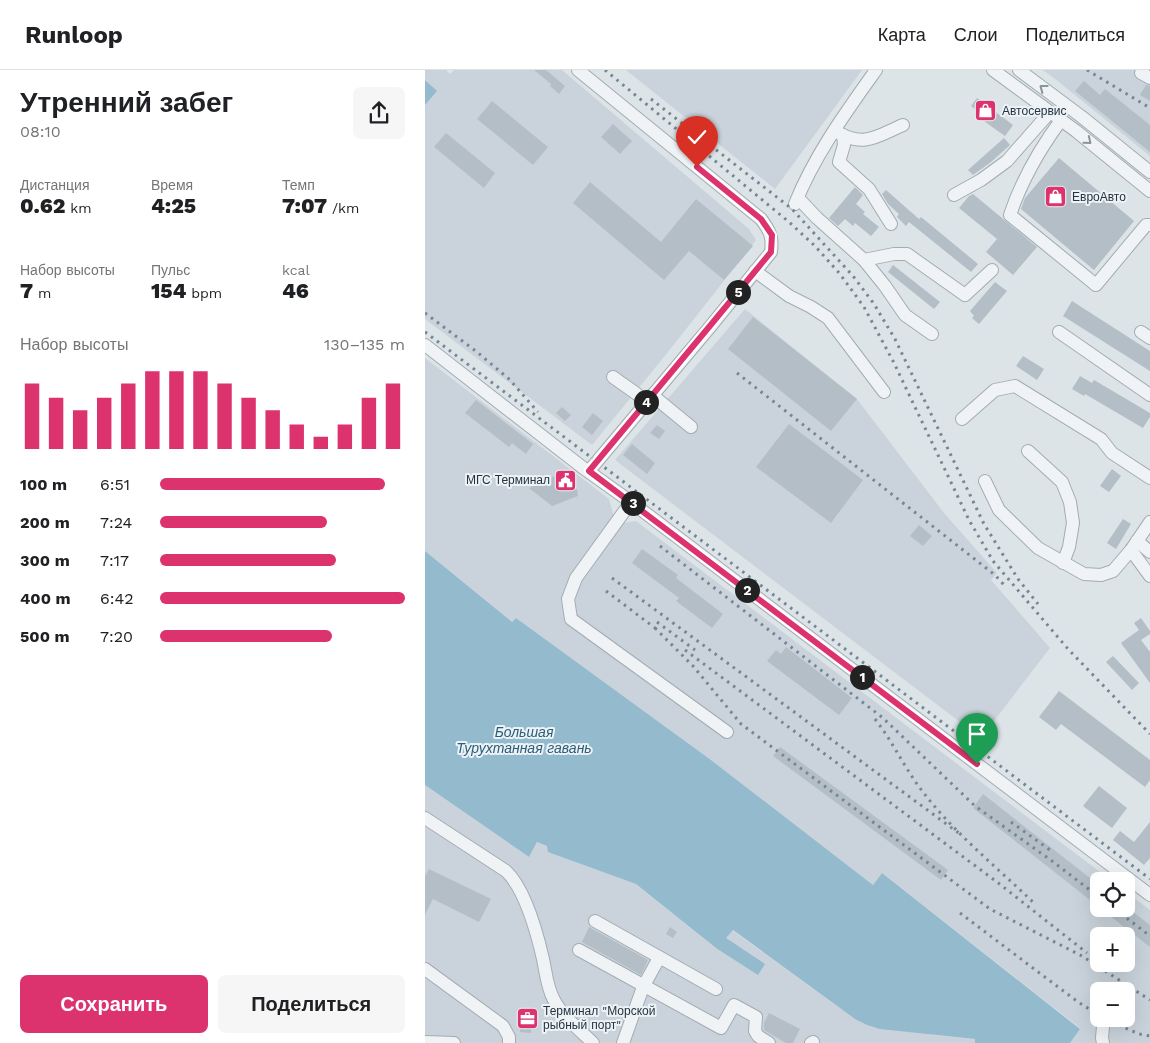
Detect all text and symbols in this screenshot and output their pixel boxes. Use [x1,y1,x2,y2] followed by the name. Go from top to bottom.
[25,21,123,49] text: Runloop
[878,24,926,45] text: Карта
[954,24,998,45] text: Слои
[1026,24,1125,45] text: Поделиться
[1040,85,1049,93] one-way arrow
[20,86,233,119] text: Утренний забег
[353,87,405,139] button: share
[974,99,998,123] shop icon: Автосервис
[1002,104,1067,118] place label: Автосервис
[676,116,718,167] pin
[20,122,61,141] text: 08:10
[683,123,711,151] icon: check
[1082,136,1091,144] one-way arrow
[20,177,90,193] text: Дистанция
[151,177,193,193] text: Время
[282,177,315,193] text: Темп
[1044,185,1068,209] shop icon: ЕвроАвто
[1072,190,1126,204] place label: ЕвроАвто
[20,193,65,218] text: 0.62
[151,193,196,218] text: 4:25
[282,193,327,218] text: 7:07
[65,200,91,216] text: km
[327,200,359,216] text: /km
[20,262,115,278] text: Набор высоты
[151,262,190,278] text: Пульс
[282,262,310,278] text: kcal
[20,278,33,303] text: 7
[151,278,186,303] text: 154
[282,278,309,303] text: 46
[725,280,751,304] pin: 5
[734,284,743,300] text: 5
[33,285,51,301] text: m
[186,285,222,301] text: bpm
[20,335,128,354] text: Набор высоты
[324,335,405,354] text: 130–135 m
[633,390,659,414] pin: 4
[642,394,651,410] text: 4
[554,468,578,492] public building icon: МГС Терминал
[466,473,550,487] place label: МГС Терминал
[20,475,67,494] text: 100 m
[100,475,130,494] text: 6:51
[621,490,645,516] pin: 3
[629,495,638,511] text: 3
[20,513,70,532] text: 200 m
[100,513,132,532] text: 7:24
[20,551,70,570] text: 300 m
[100,551,129,570] text: 7:17
[735,578,759,602] pin: 2
[743,582,752,598] text: 2
[20,589,71,608] text: 400 m
[100,589,134,608] text: 6:42
[20,627,70,646] text: 500 m
[100,627,133,646] text: 7:20
[849,664,875,690] pin: 1
[859,669,866,685] text: 1
[956,713,998,764] pin
[963,720,991,748] icon: arrive
[456,724,592,756] water label: Большая Турухтанная гавань
[1090,872,1135,1027] map controls
[1090,872,1135,917] button: locate
[1090,927,1135,972] button: +
[20,975,208,1033] button: Сохранить
[218,975,405,1033] button: Поделиться
[1090,982,1135,1027] button: −
[543,1004,655,1032] place label: Терминал "Морской рыбный порт"
[515,1006,539,1030] office icon: Терминал "Морской рыбный порт"

